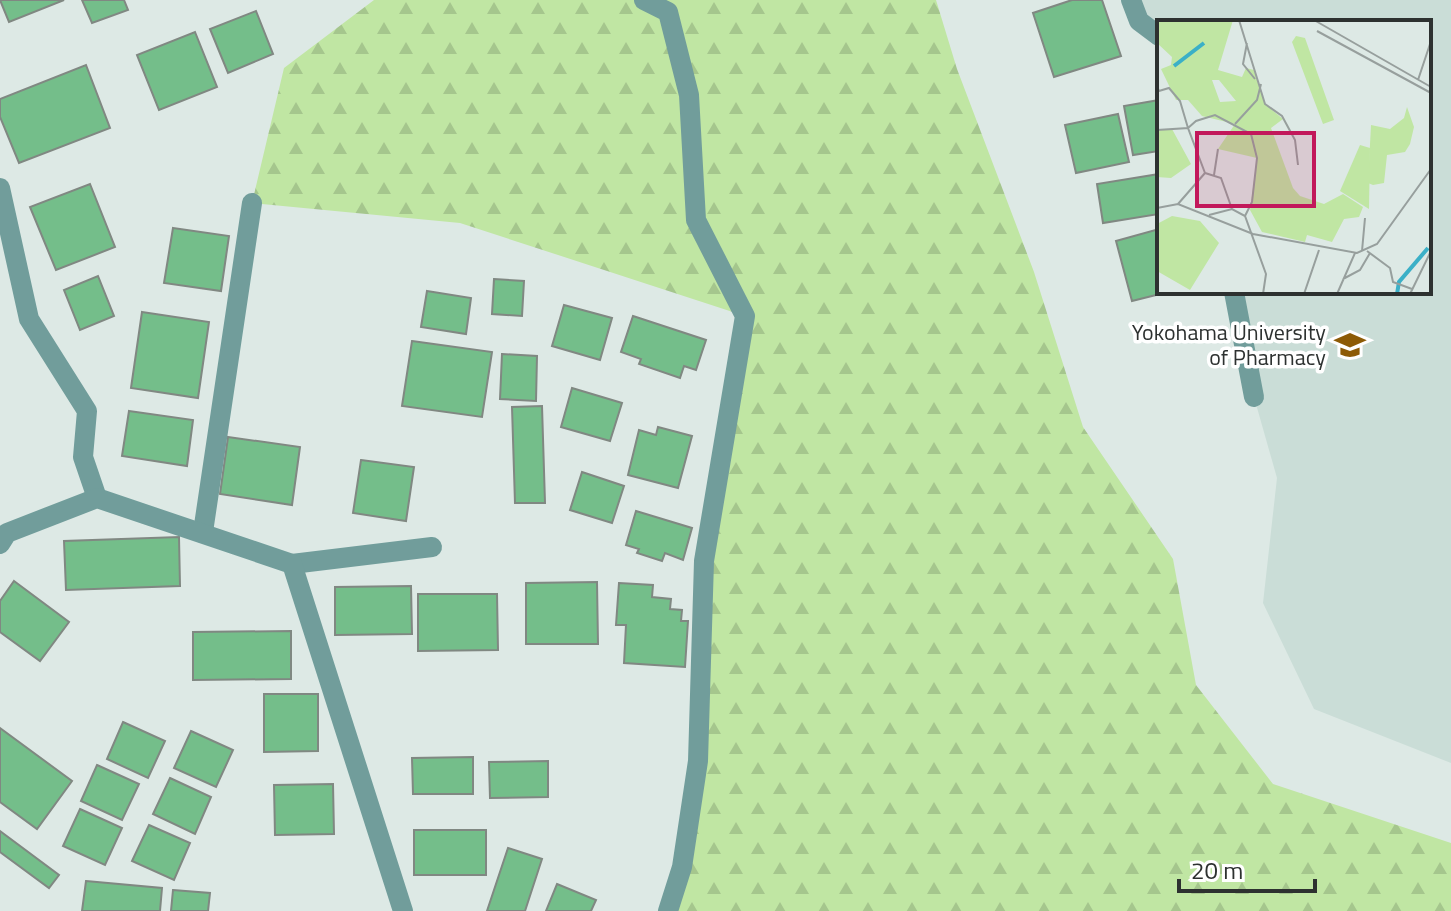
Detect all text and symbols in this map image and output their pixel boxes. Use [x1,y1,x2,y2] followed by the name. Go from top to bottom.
[1157,20,1431,294] inset map
[1132,315,1326,374] place label: Yokohama University of Pharmacy
[1333,328,1367,362] school or university icon: Yokohama University of Pharmacy
[1179,843,1315,893] scale bar
[1191,852,1243,888] text: 20 m

